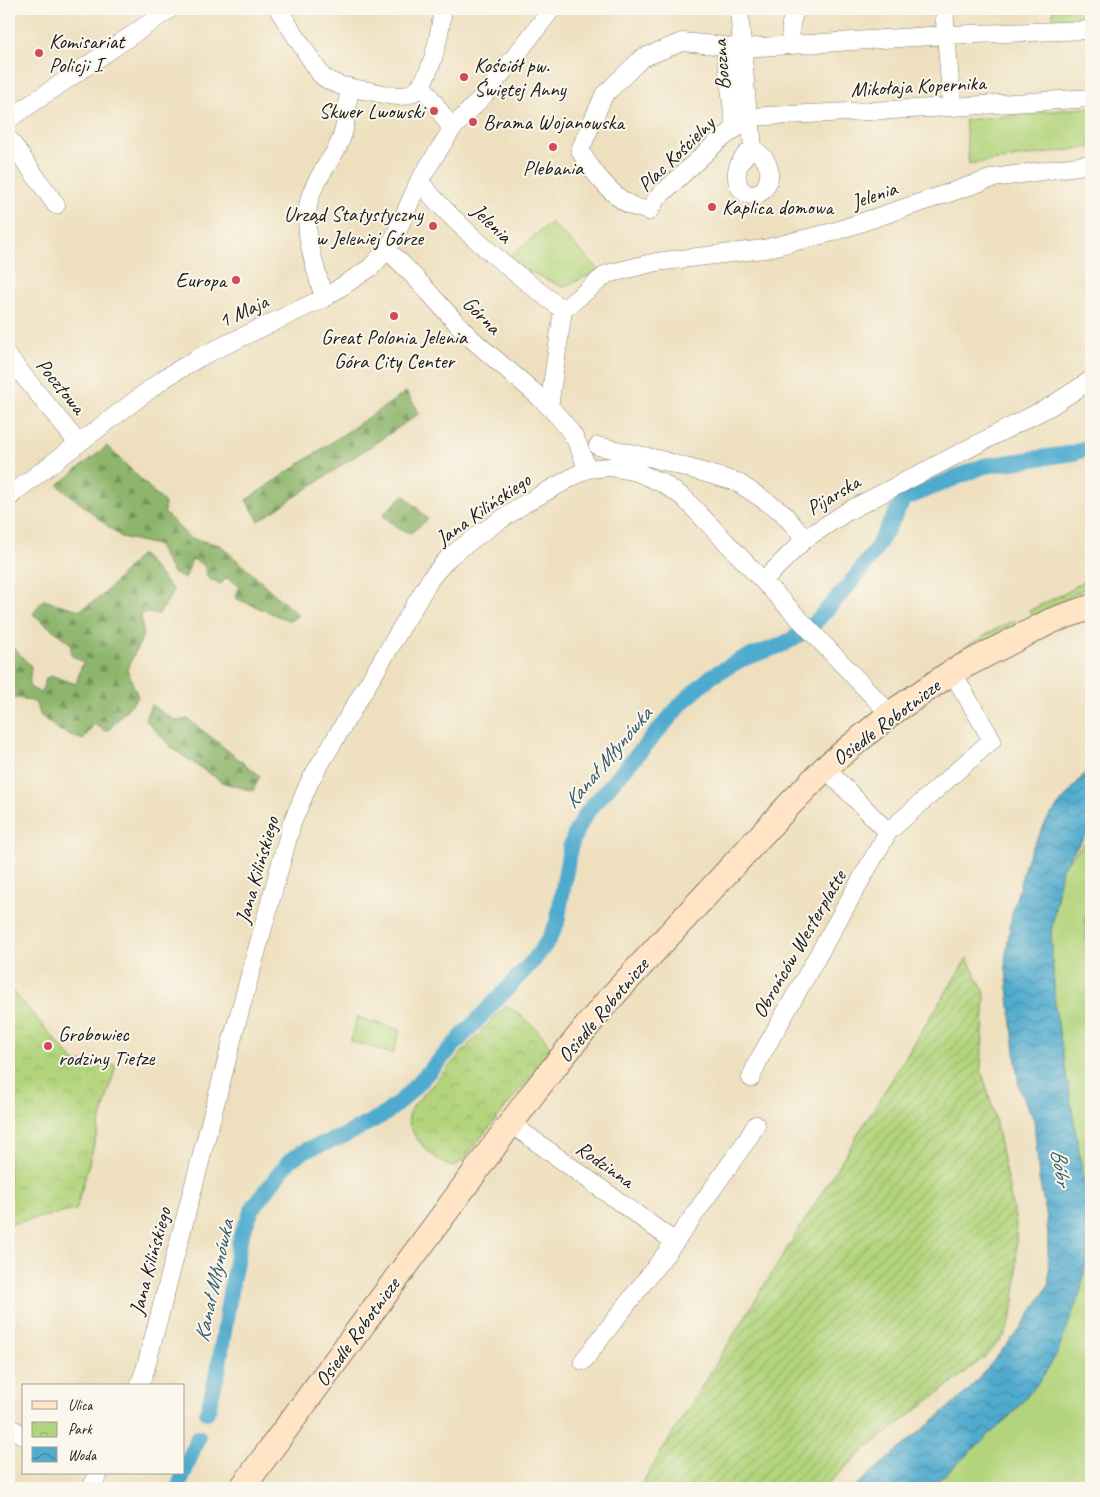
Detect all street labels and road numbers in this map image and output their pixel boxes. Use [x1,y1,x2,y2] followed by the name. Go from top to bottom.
[706,37,736,91] street label: Boczna
[850,69,988,103] street label: Mikołaja Kopernika
[632,109,721,197] street label: Plac Kościelny
[847,175,902,215] street label: Jelenia
[466,197,519,250] street label: Jelenia
[214,288,273,334] street label: 1 Maja
[457,290,508,341] street label: Górna
[31,353,93,421] street label: Pocztowa
[430,466,537,552] street label: Jana Kilińskiego
[802,468,866,521] street label: Pijarska
[827,672,947,771] street label: Osiedle Robotnicze
[229,812,285,927] street label: Jana Kilińskiego
[746,864,853,1022] street label: Obrońców Westerplatte
[552,951,656,1068] street label: Osiedle Robotnicze
[571,1135,641,1195] street label: Rodzinna
[123,1203,177,1318] street label: Jana Kilińskiego
[309,1271,407,1392] street label: Osiedle Robotnicze

